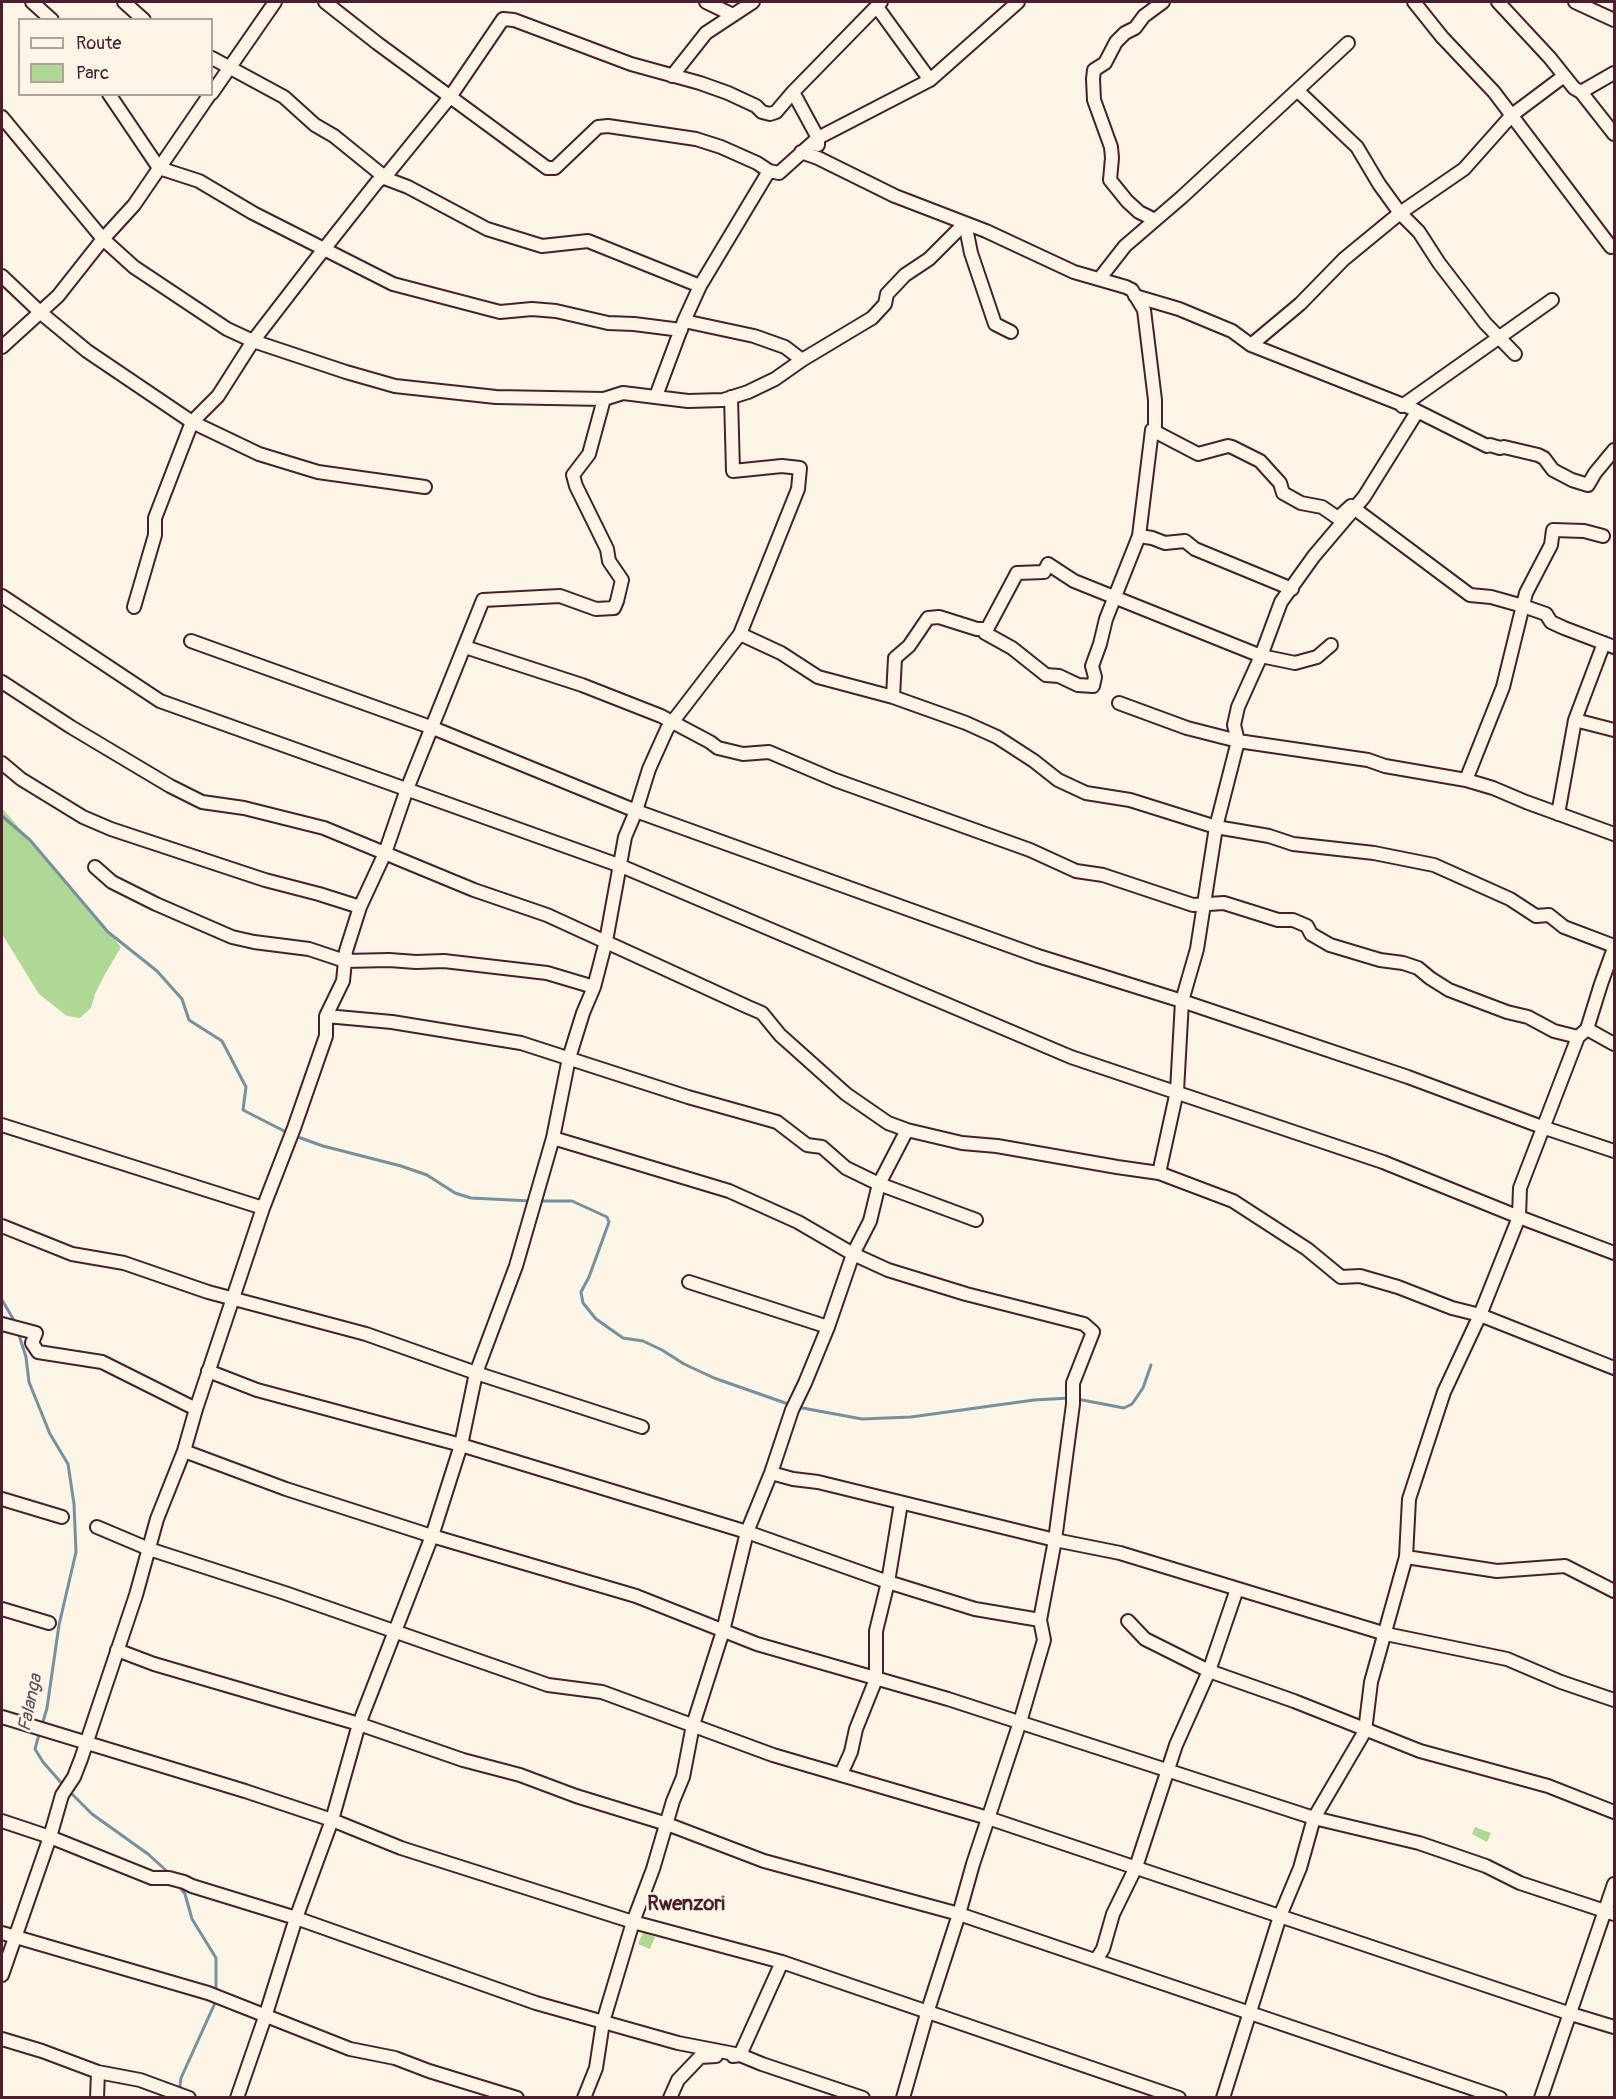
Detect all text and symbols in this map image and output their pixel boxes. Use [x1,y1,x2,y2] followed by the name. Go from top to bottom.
[18,18,213,96] legend
[76,32,121,55] text: Route
[76,62,109,85] text: Parc
[14,1672,48,1734] water label: Falanga
[647,1893,725,1917] district label: Rwenzori

